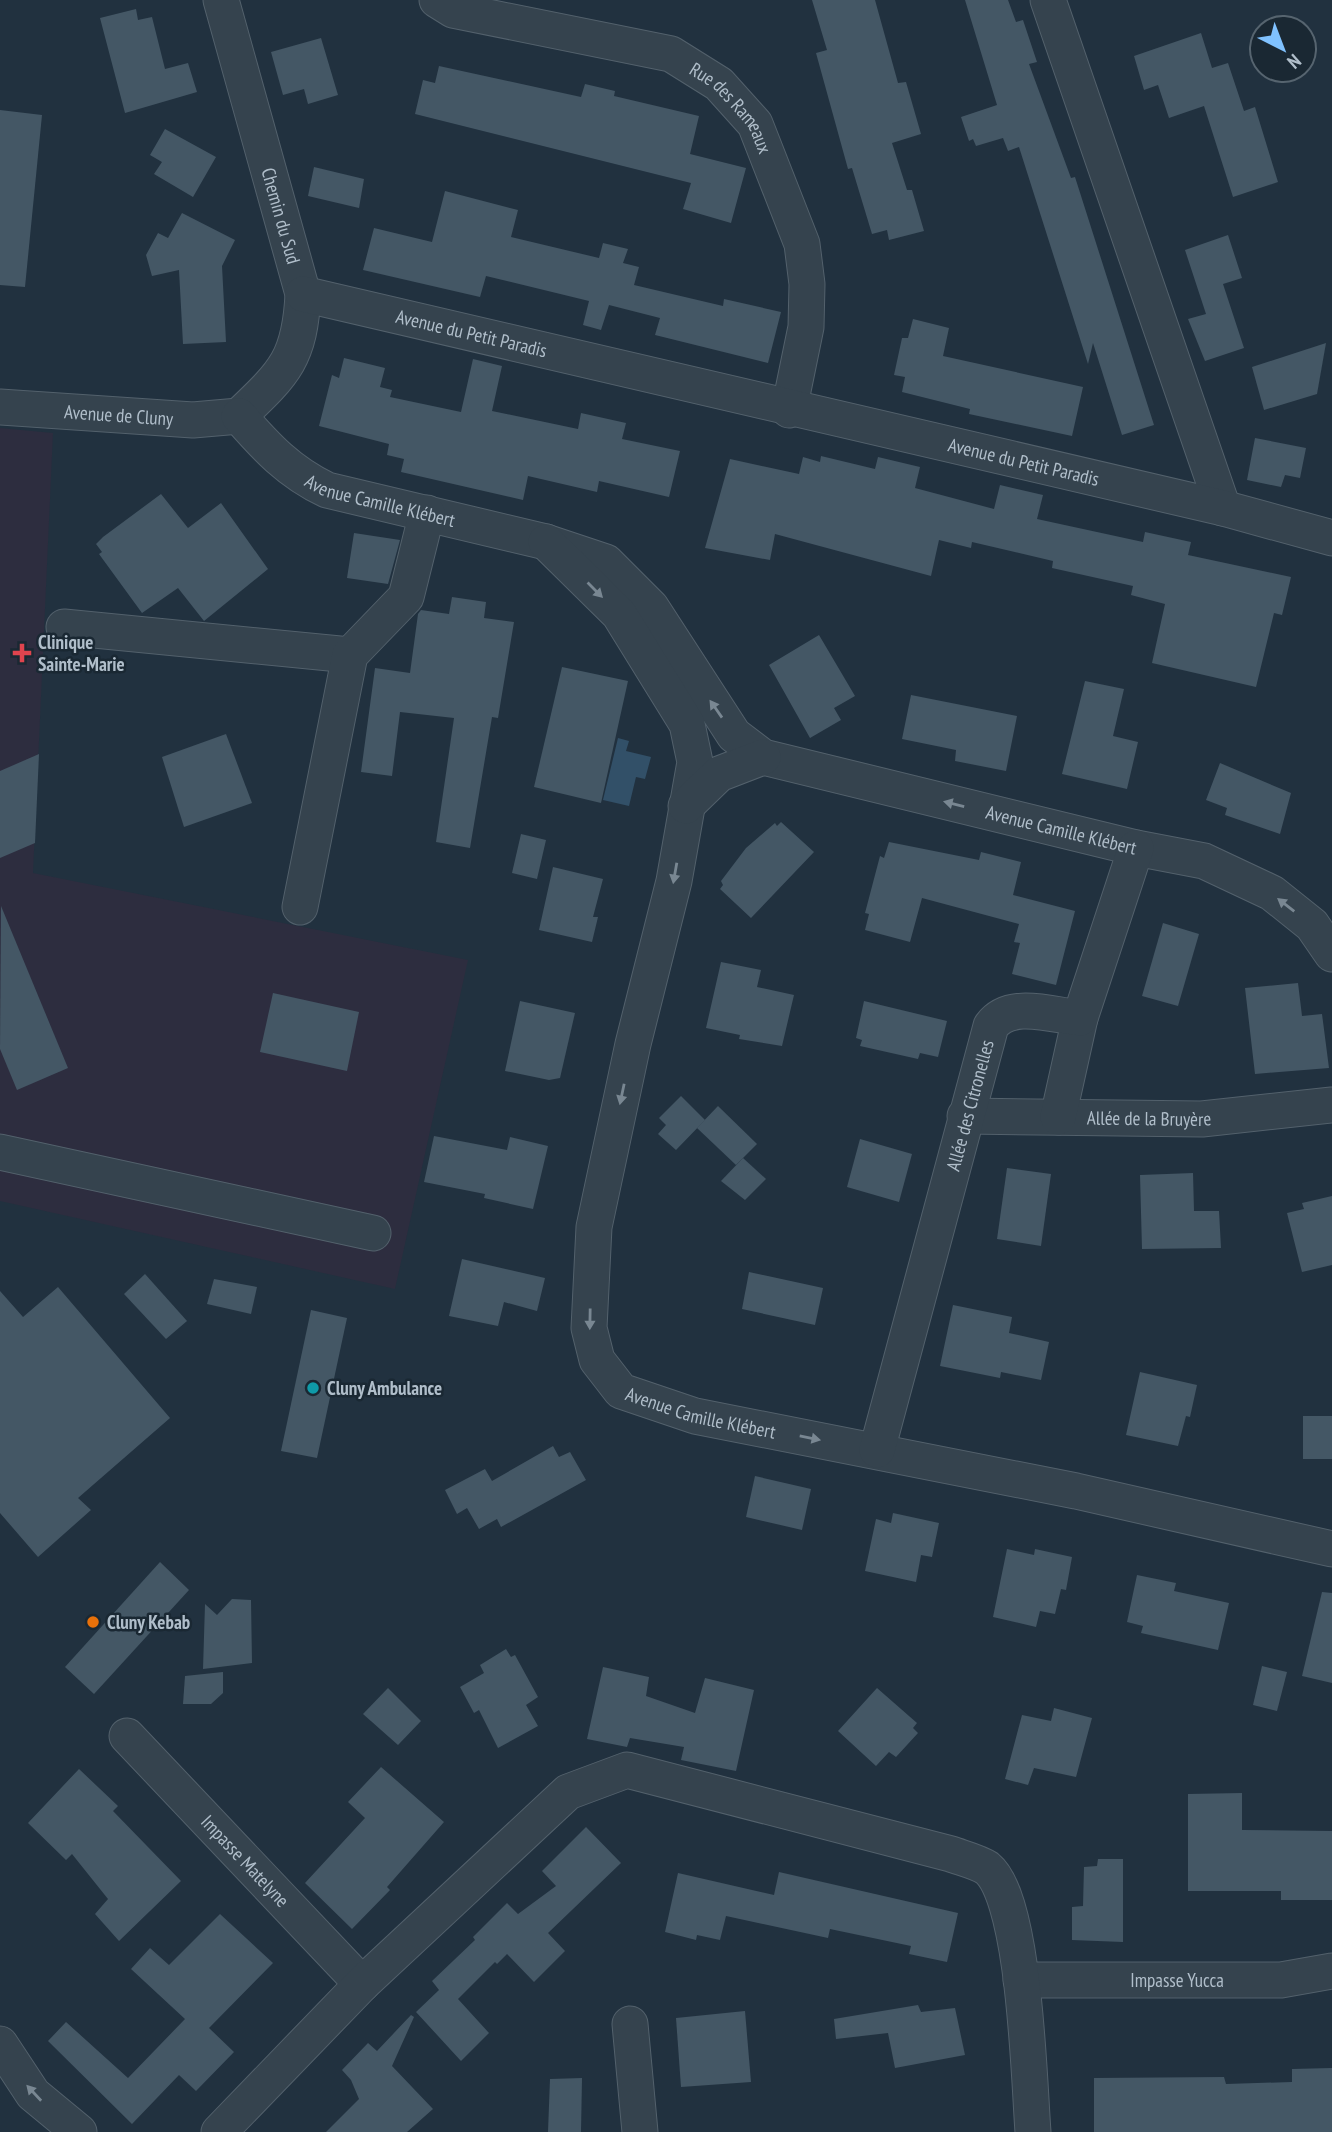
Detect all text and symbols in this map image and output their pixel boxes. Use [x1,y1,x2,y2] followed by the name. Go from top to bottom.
[1248,14,1318,84] north arrow
[1283,49,1306,74] text: N
[685,57,777,157] street label: Rue des Rameaux
[256,165,306,267] street label: Chemin du Sud
[394,304,549,362] street label: Avenue du Petit Paradis
[63,399,175,431] street label: Avenue de Cluny
[946,432,1102,491] street label: Avenue du Petit Paradis
[301,469,458,532] street label: Avenue Camille Klébert
[586,582,603,598] one-way arrow
[38,630,125,676] place label: Clinique Sainte-Marie
[12,643,32,663] marker: Clinique Sainte-Marie
[709,700,723,718] one-way arrow
[943,798,965,809] one-way arrow
[984,800,1140,860] street label: Avenue Camille Klébert
[669,862,680,884] one-way arrow
[1277,898,1295,912] one-way arrow
[941,1037,999,1173] street label: Allée des Citronelles
[617,1083,628,1105] one-way arrow
[1087,1106,1212,1131] street label: Allée de la Bruyère
[584,1308,595,1330] one-way arrow
[327,1376,442,1400] place label: Cluny Ambulance
[305,1380,321,1396] marker: Cluny Ambulance
[623,1382,778,1444] street label: Avenue Camille Klébert
[799,1432,821,1443] one-way arrow
[107,1610,190,1634] place label: Cluny Kebab
[85,1614,101,1630] marker: Cluny Kebab
[196,1810,295,1912] street label: Impasse Matelyne
[1130,1968,1224,1992] street label: Impasse Yucca
[26,2084,42,2102] one-way arrow

